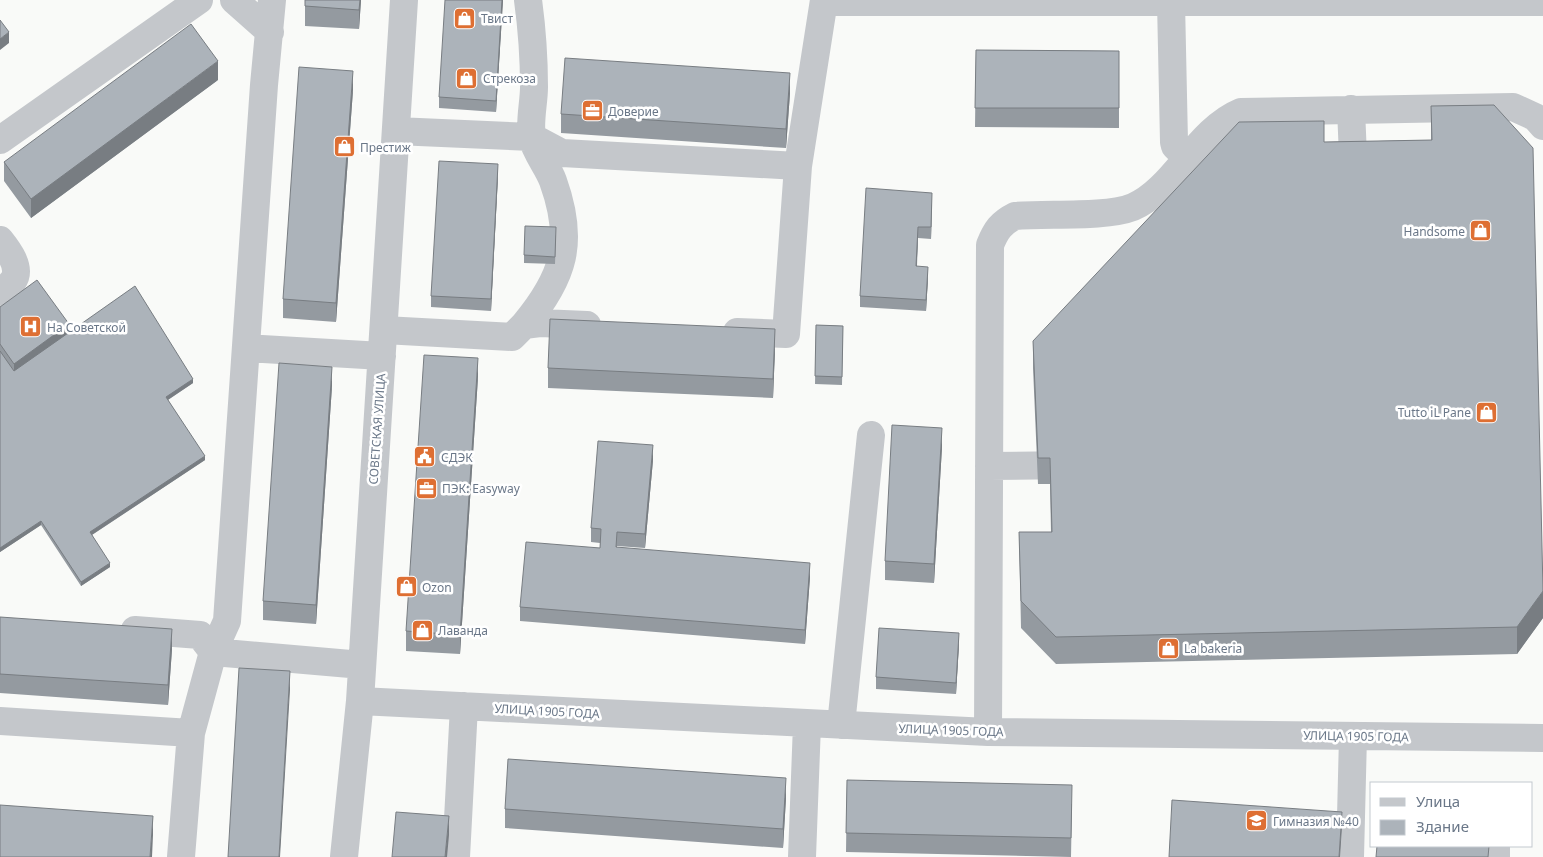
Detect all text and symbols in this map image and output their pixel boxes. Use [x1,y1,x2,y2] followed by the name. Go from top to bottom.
[453,6,477,30] shop icon: Твист
[481,10,513,27] place label: Твист
[455,66,479,90] shop icon: Стрекоза
[483,70,536,87] place label: Стрекоза
[580,99,604,123] office icon: Доверие
[608,103,659,120] place label: Доверие
[332,135,356,159] shop icon: Престиж
[360,139,412,156] place label: Престиж
[1469,219,1493,243] shop icon: Handsome
[1404,223,1465,240] place label: Handsome
[19,315,43,339] hospital icon: На Советской
[47,319,126,336] place label: На Советской
[365,373,389,485] street label: СОВЕТСКАЯ УЛИЦА
[1475,400,1499,424] shop icon: Tutto iL Pane
[1398,404,1471,421] place label: Tutto iL Pane
[413,445,437,469] public building icon: СДЭК
[441,449,473,466] place label: СДЭК
[414,476,438,500] office icon: ПЭК: Easyway
[442,480,521,497] place label: ПЭК: Easyway
[394,575,418,599] shop icon: Ozon
[422,579,452,596] place label: Ozon
[410,618,434,642] shop icon: Лаванда
[438,622,488,639] place label: Лаванда
[1156,636,1180,660] shop icon: La bakeria
[1184,640,1242,657] place label: La bakeria
[494,700,600,722] street label: УЛИЦА 1905 ГОДА
[898,720,1004,740] street label: УЛИЦА 1905 ГОДА
[1303,727,1409,745] street label: УЛИЦА 1905 ГОДА
[1370,782,1533,847] legend
[1416,791,1460,811] text: Улица
[1245,809,1269,833] school or university icon: Гимназия №40
[1273,813,1359,830] place label: Гимназия №40
[1416,816,1469,836] text: Здание

